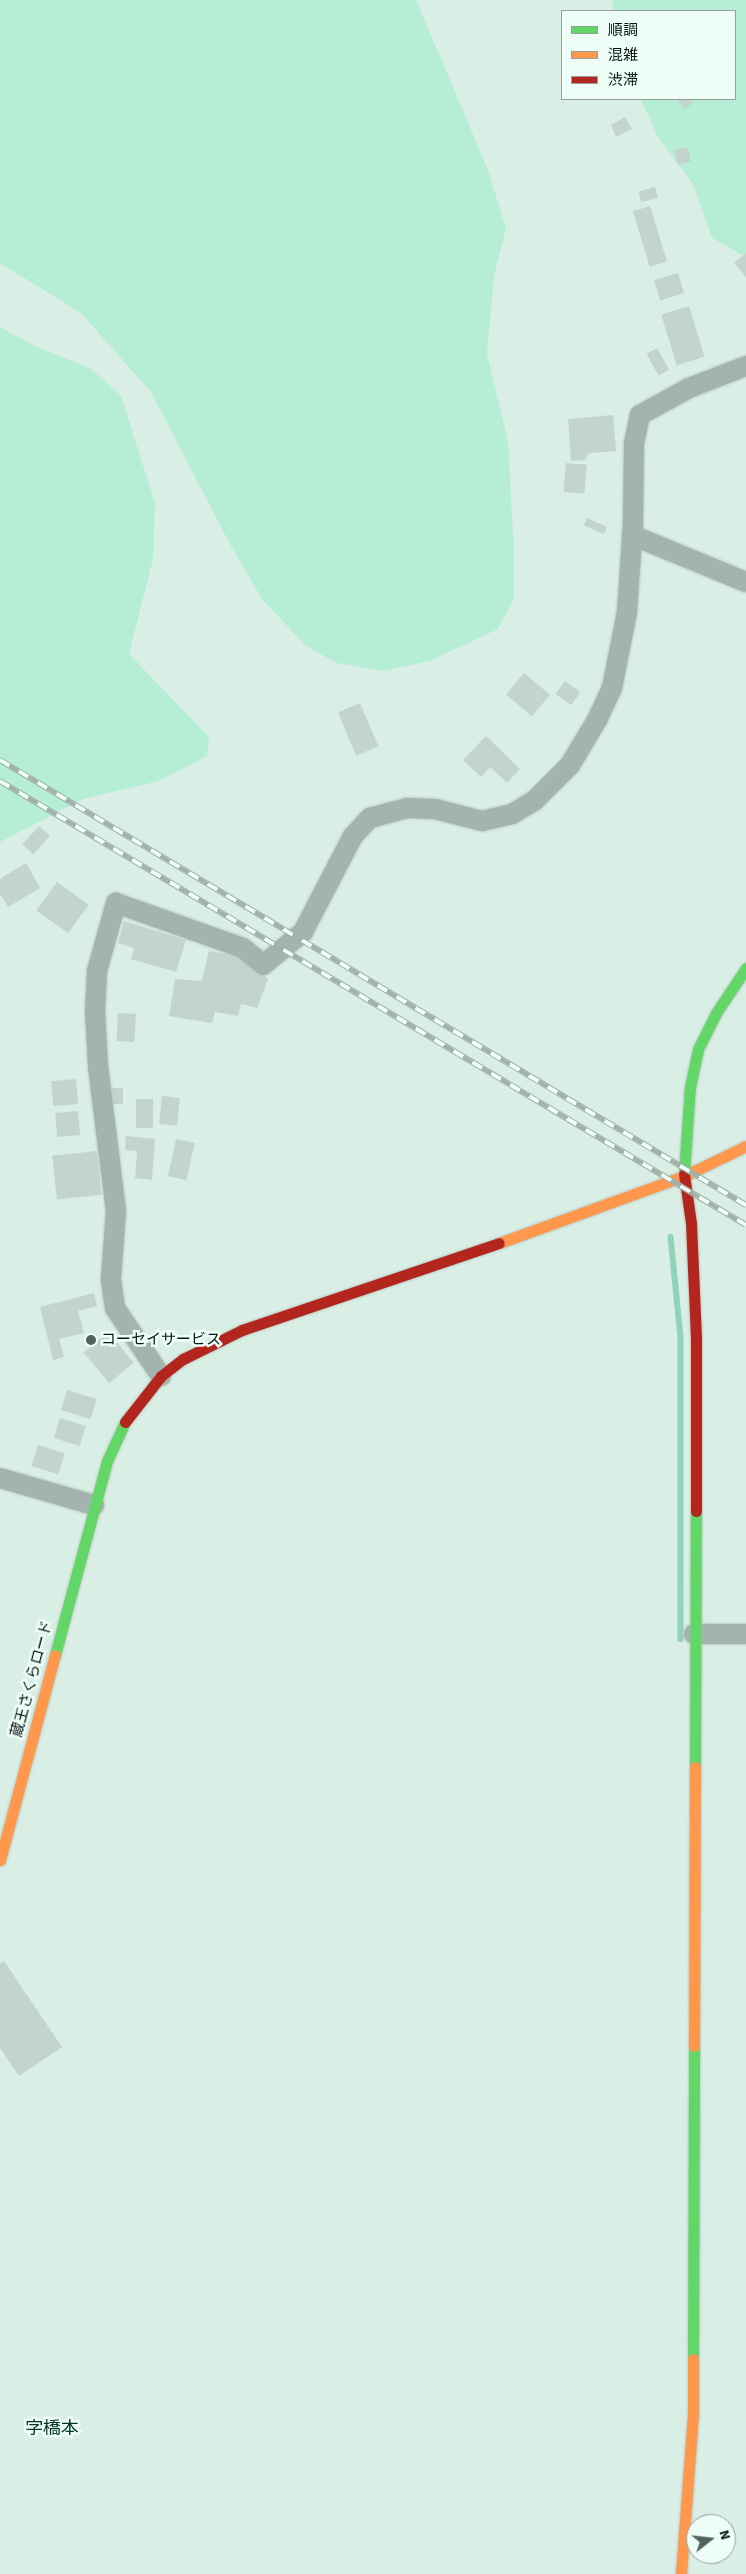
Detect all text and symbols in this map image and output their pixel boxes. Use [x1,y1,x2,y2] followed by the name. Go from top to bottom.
[561,10,736,100] legend
[608,20,638,41] text: 順調
[608,45,638,66] text: 混雑
[608,70,638,91] text: 渋滞
[101,1331,221,1349] place label: コーセイサービス
[85,1334,97,1346] marker: コーセイサービス
[8,1619,56,1739] street label: 蔵王さくらロード
[25,2418,79,2440] district label: 字橋本
[686,2514,736,2564] north arrow
[714,2528,735,2542] text: N

